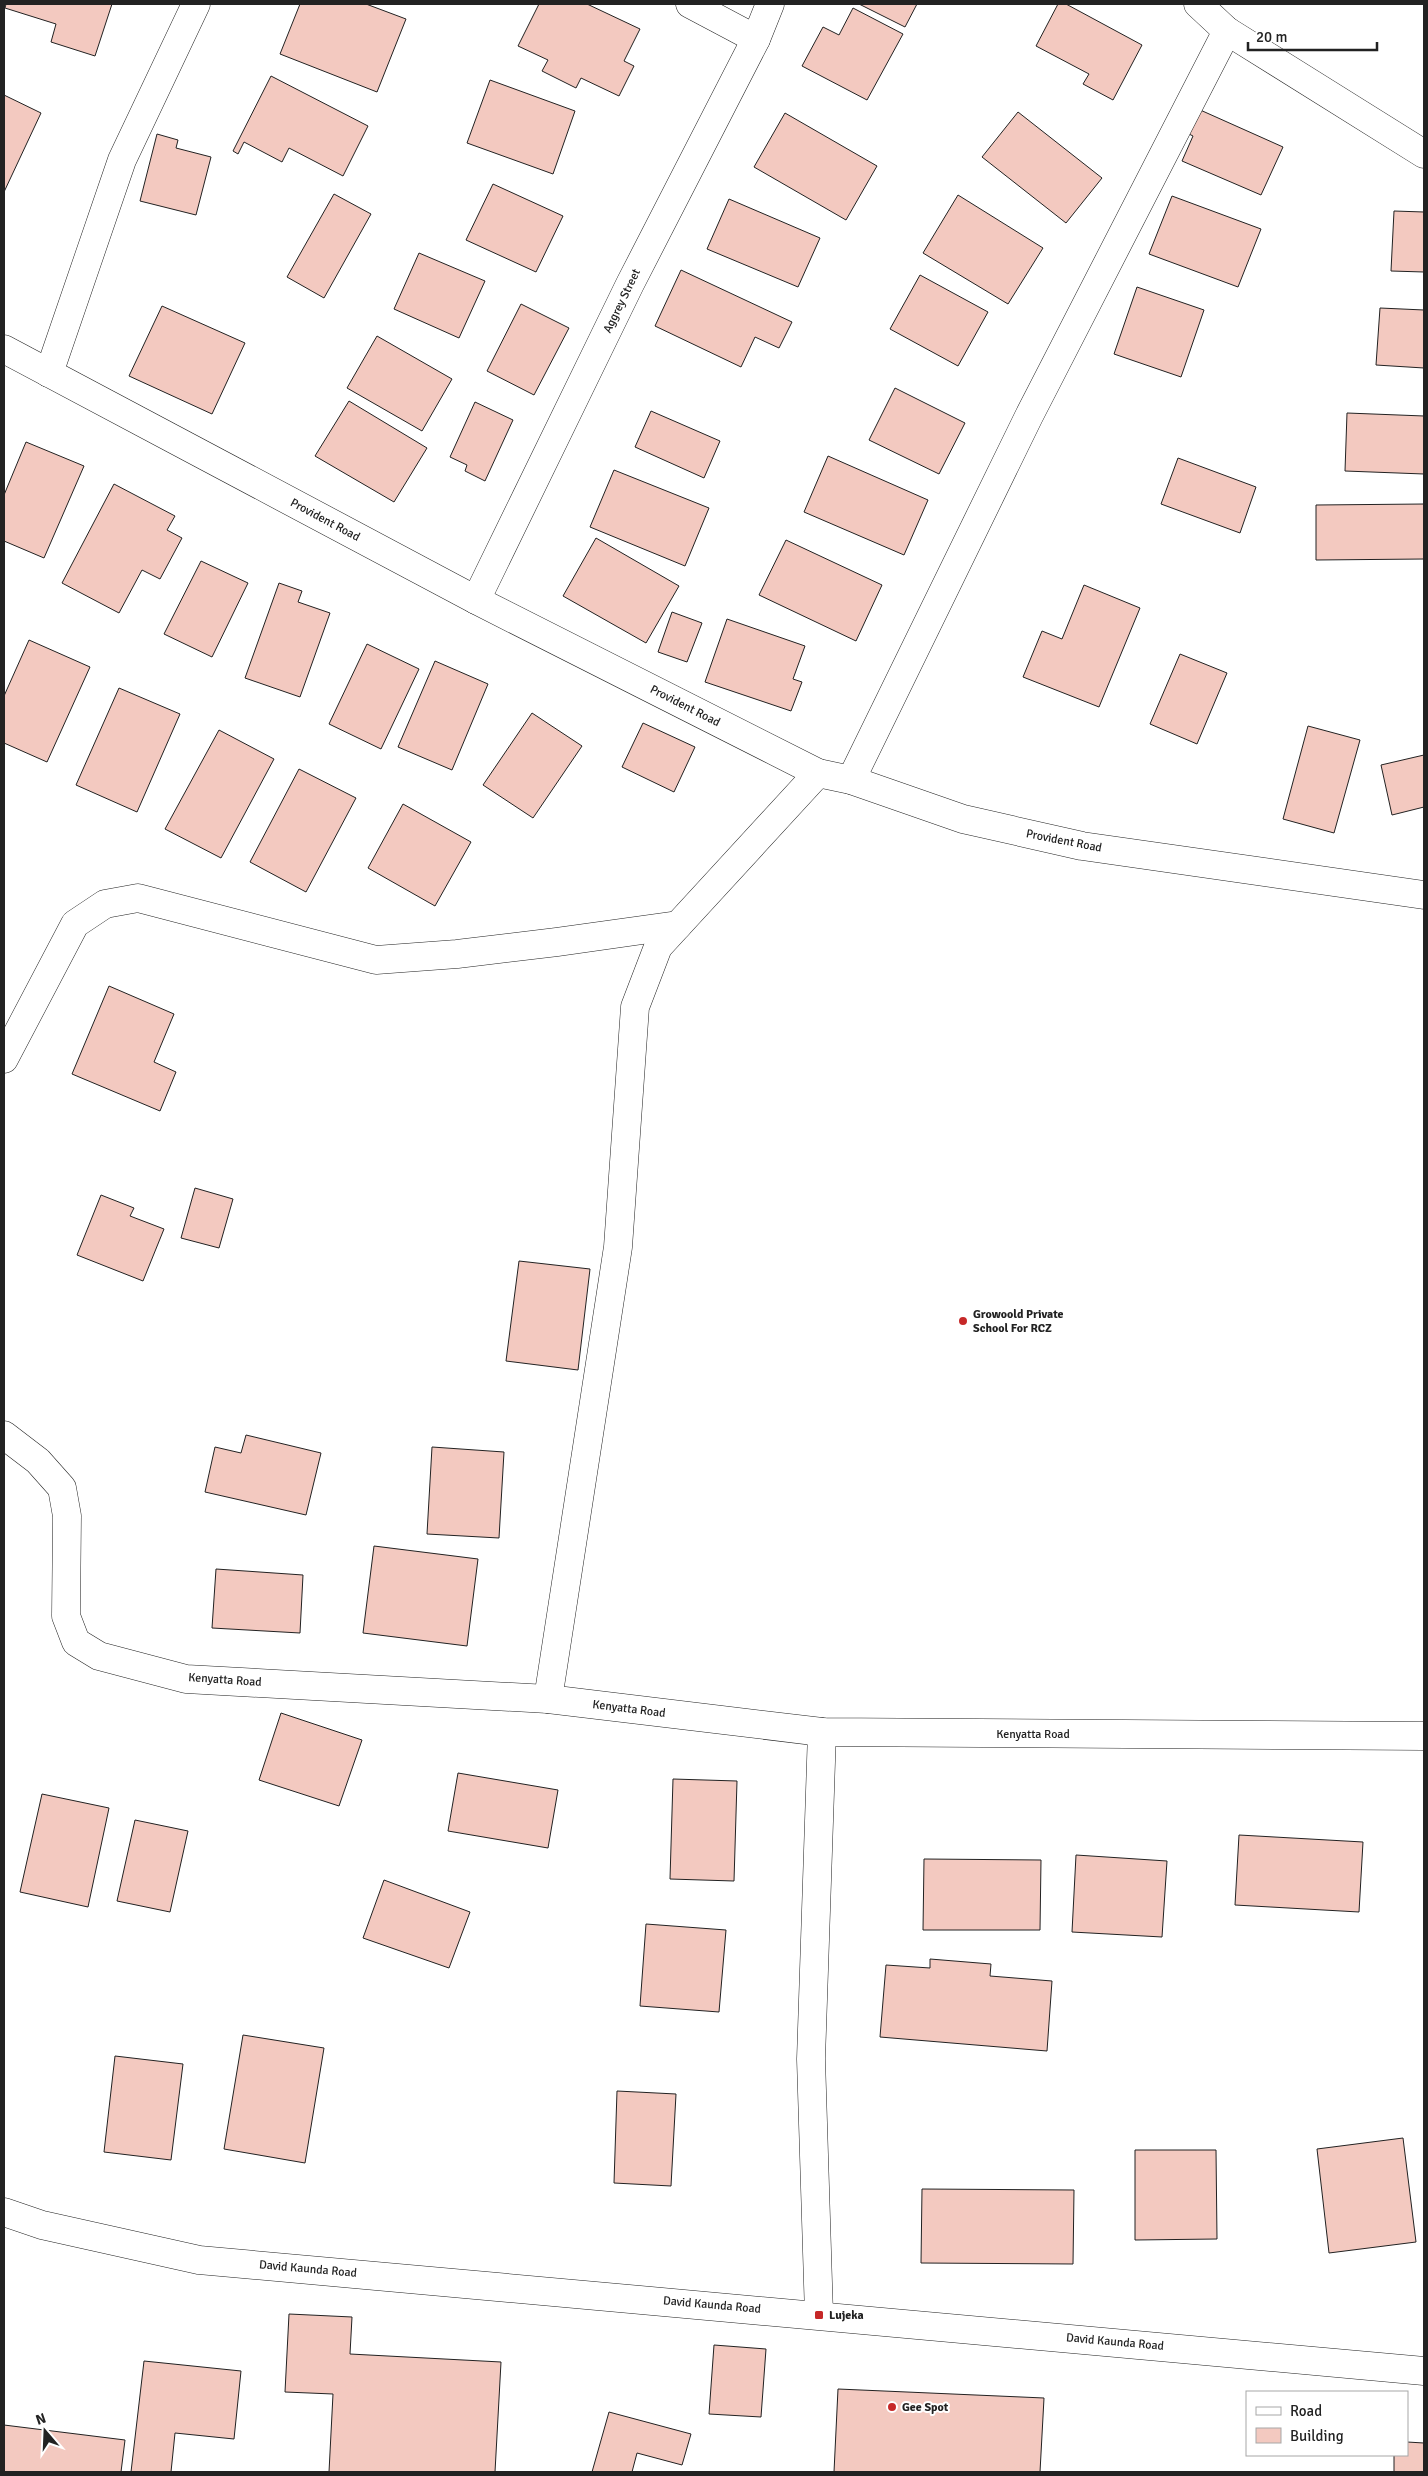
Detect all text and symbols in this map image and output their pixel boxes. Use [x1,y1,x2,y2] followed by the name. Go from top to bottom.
[1248,20,1377,52] scale bar
[1256,28,1287,46] text: 20 m
[600,266,644,336] street label: Aggrey Street
[288,495,362,545] street label: Provident Road
[647,682,723,730] street label: Provident Road
[1025,826,1103,856] street label: Provident Road
[973,1307,1064,1336] place label: Growoold Private School For RCZ
[957,1315,969,1327] marker: Growoold Private School For RCZ
[188,1670,262,1690] street label: Kenyatta Road
[592,1697,666,1721] street label: Kenyatta Road
[996,1727,1070,1742] street label: Kenyatta Road
[258,2257,358,2281] street label: David Kaunda Road
[662,2293,762,2317] street label: David Kaunda Road
[829,2308,864,2323] place label: Lujeka
[813,2309,825,2321] marker: Lujeka
[1065,2330,1165,2354] street label: David Kaunda Road
[1246,2391,1408,2456] legend
[902,2400,949,2415] place label: Gee Spot
[886,2401,898,2413] marker: Gee Spot
[1290,2402,1322,2420] text: Road
[20,2406,70,2456] north arrow
[34,2410,48,2429] text: N
[1290,2427,1344,2445] text: Building

